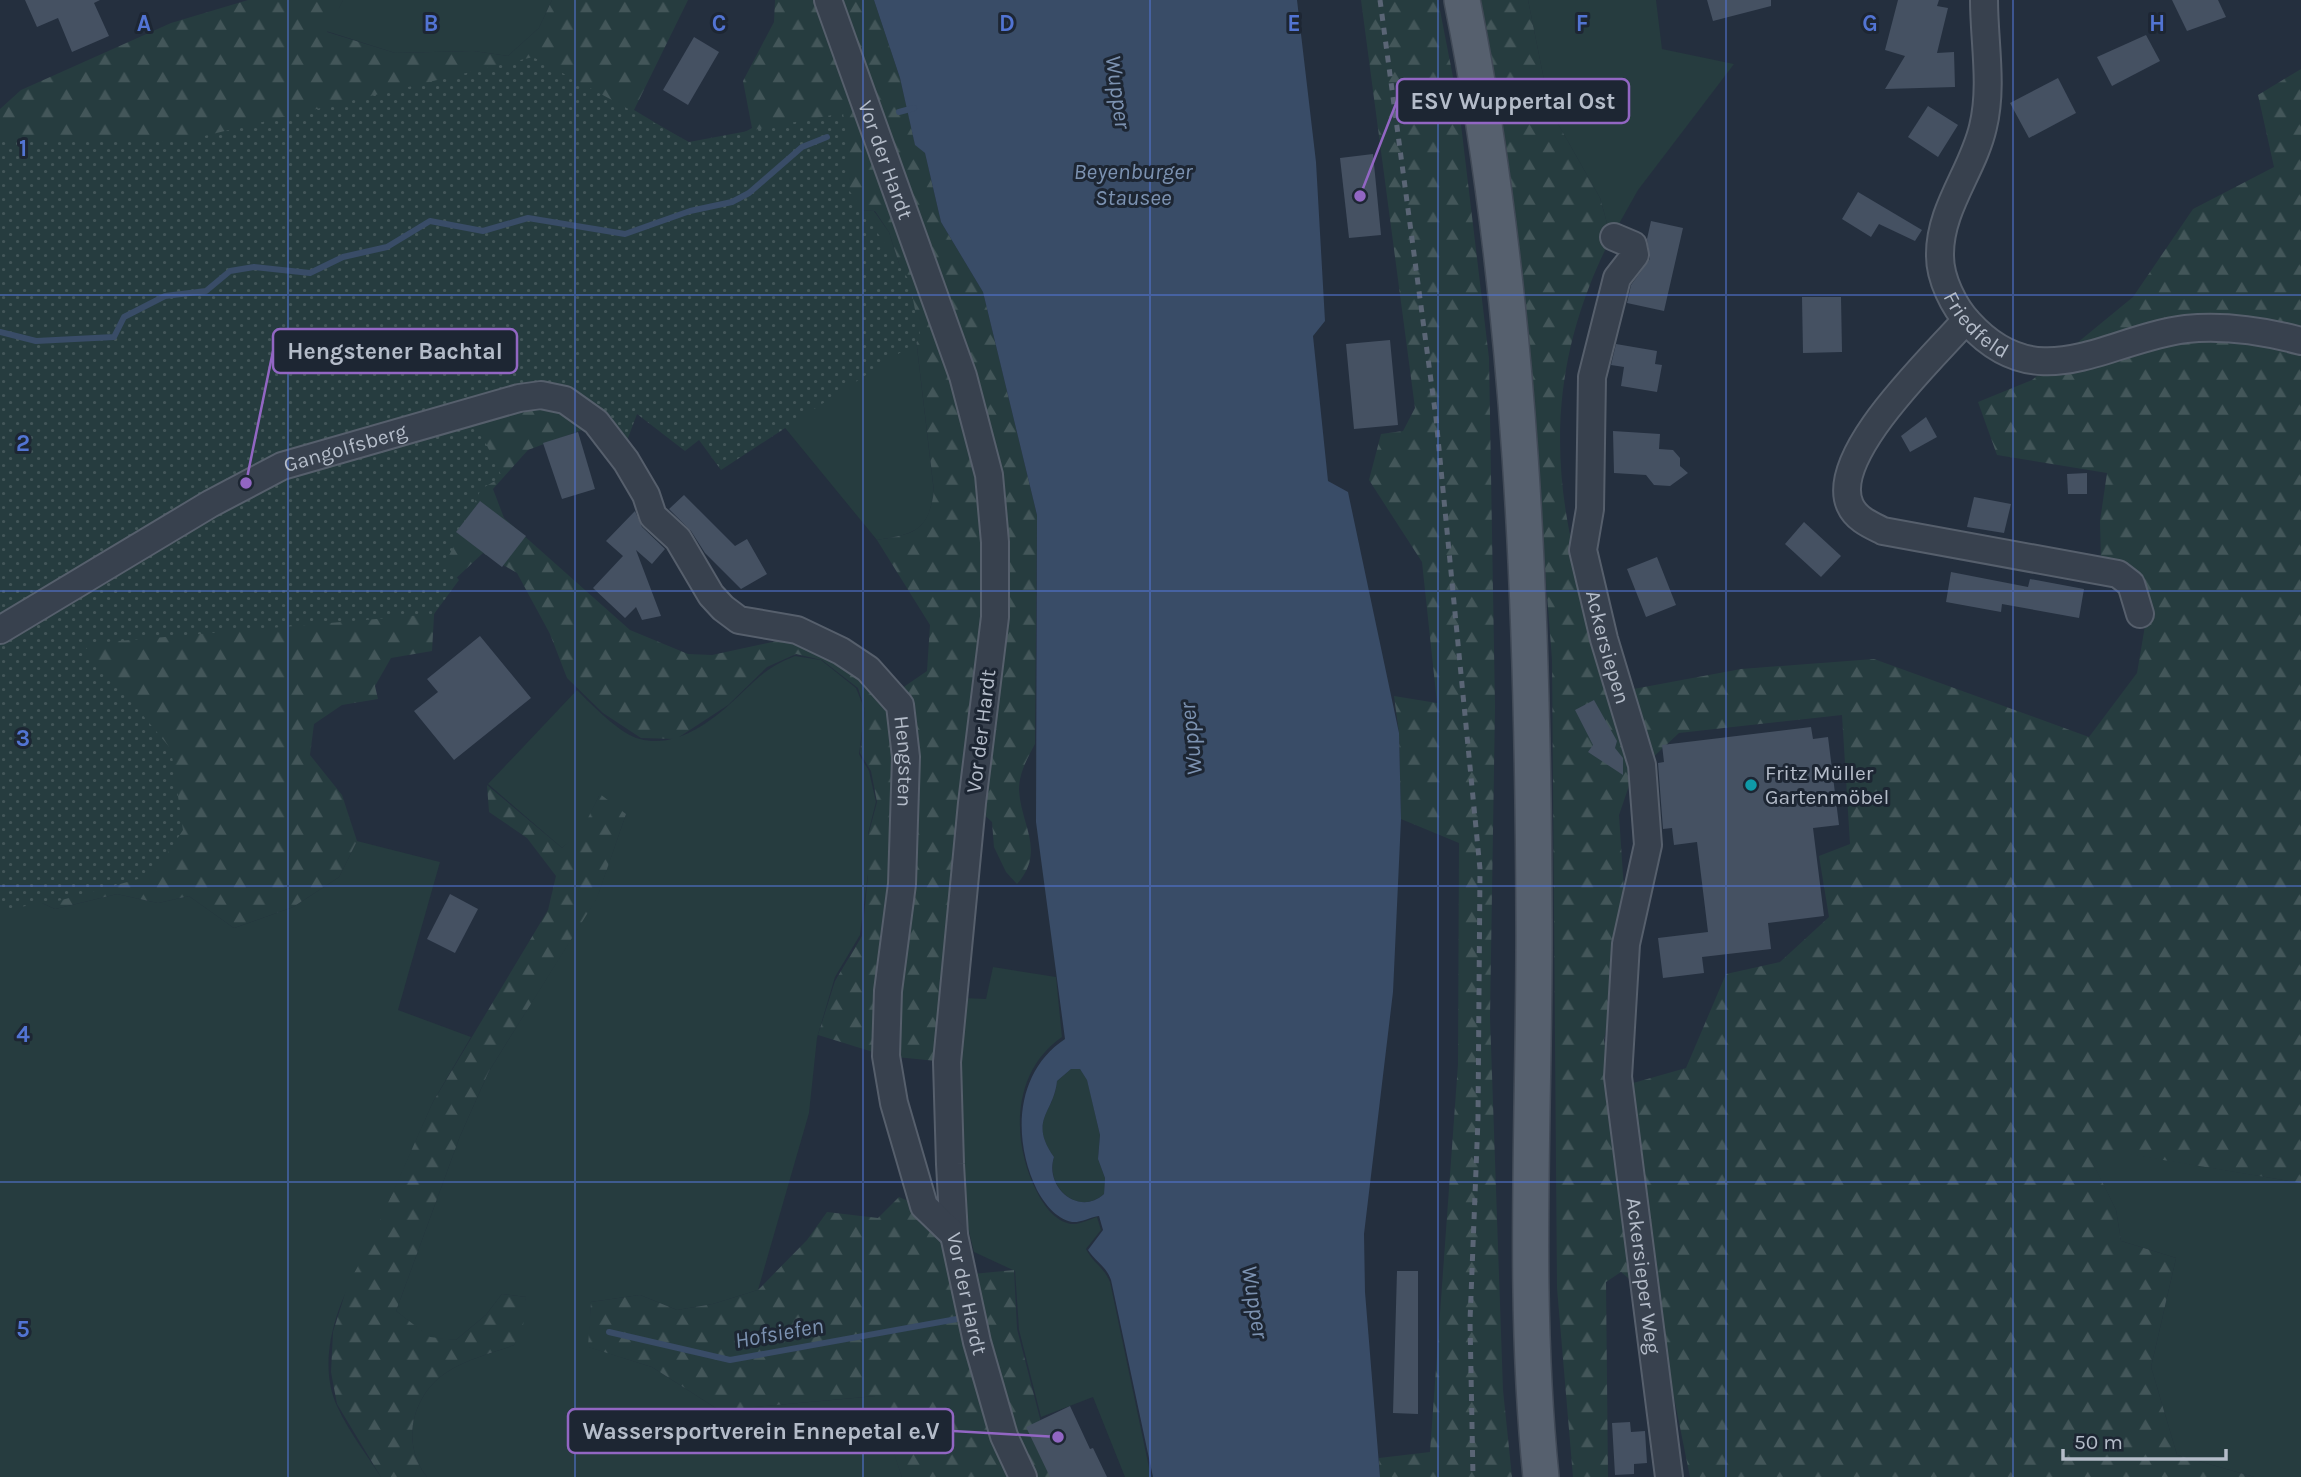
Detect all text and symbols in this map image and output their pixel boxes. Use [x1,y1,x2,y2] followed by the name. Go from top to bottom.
[137,10,151,37] text: A
[424,10,438,37] text: B
[712,10,726,37] text: C
[999,10,1015,37] text: D
[1287,10,1301,37] text: E
[1576,10,1588,37] text: F
[1862,10,1878,37] text: G
[2149,10,2165,37] text: H
[1100,54,1137,131] water label: Wupper
[1397,79,1629,123] callout: ESV Wuppertal Ost
[1411,88,1615,115] text: ESV Wuppertal Ost
[853,97,918,223] street label: Vor der Hardt
[19,135,27,162] text: 1
[1073,158,1194,211] water label: Beyenburger Stausee
[1939,288,2013,363] street label: Friedfeld
[273,329,517,373] callout: Hengstener Bachtal
[287,338,503,365] text: Hengstener Bachtal
[281,419,410,477] street label: Gangolfsberg
[16,430,30,457] text: 2
[1581,588,1635,707] street label: Ackersiepen
[962,668,1001,794] street label: Vor der Hardt
[1174,700,1208,777] water label: Wupper
[889,714,918,808] street label: Hengsten
[16,725,30,752] text: 3
[1765,761,1889,809] place label: Fritz Müller Gartenmöbel
[1743,777,1759,793] marker: Fritz Müller Gartenmöbel
[16,1021,30,1048] text: 4
[1621,1196,1665,1356] street label: Ackersieper Weg
[942,1230,992,1358] street label: Vor der Hardt
[1236,1264,1274,1342] water label: Wupper
[732,1312,826,1354] water label: Hofsiefen
[16,1316,30,1343] text: 5
[568,1409,953,1453] callout: Wassersportverein Ennepetal e.V
[582,1418,940,1445] text: Wassersportverein Ennepetal e.V
[2063,1418,2226,1462] scale bar
[2074,1430,2123,1454] text: 50 m

